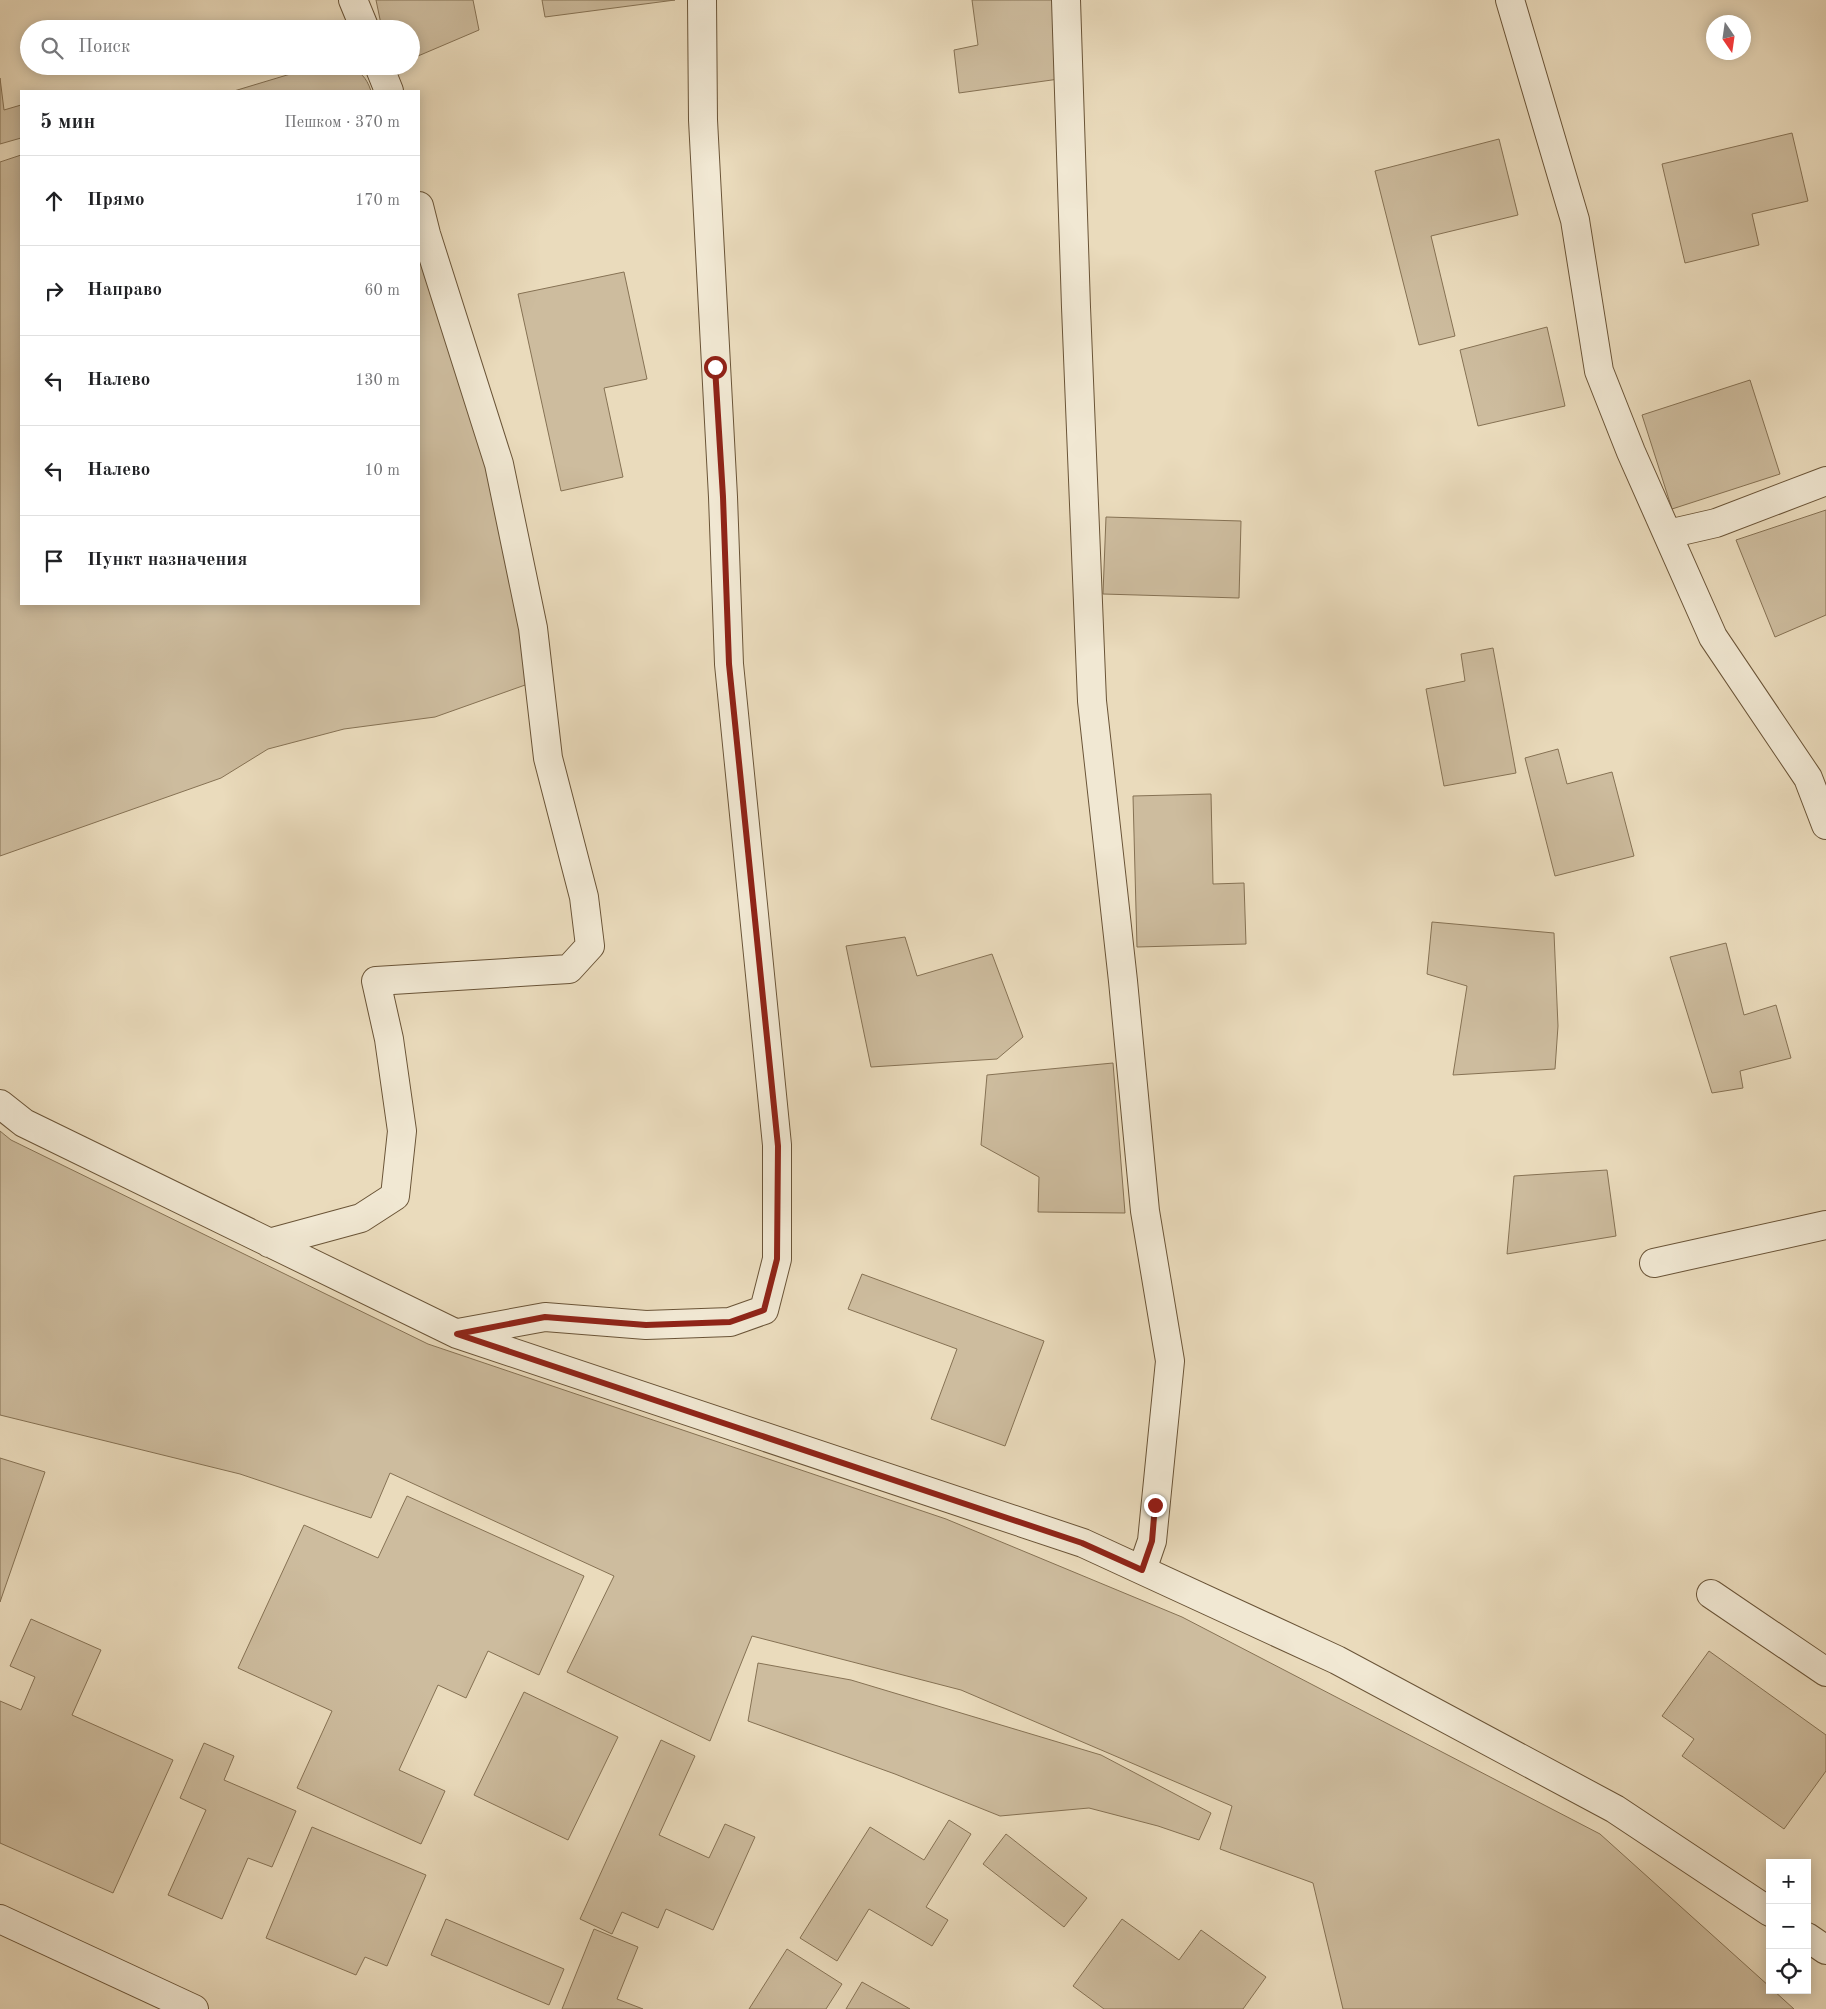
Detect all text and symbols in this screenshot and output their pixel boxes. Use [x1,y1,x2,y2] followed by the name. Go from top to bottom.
[1706,15,1751,60] north arrow
[20,20,420,75] search box
[38,34,66,62] icon: search
[78,38,130,57] text: Поиск
[40,112,95,133] text: 5 мин
[284,115,400,131] text: Пешком · 370 m
[40,187,68,215] icon: ahead
[87,191,145,210] text: Прямо
[355,193,400,209] text: 170 m
[40,277,68,305] icon: right
[87,281,162,300] text: Направо
[364,283,400,299] text: 60 m
[704,356,727,379] route start
[40,367,68,395] icon: left
[87,371,150,390] text: Налево
[355,373,400,389] text: 130 m
[40,457,68,485] icon: left
[87,461,150,480] text: Налево
[364,463,400,479] text: 10 m
[40,547,68,575] icon: arrive
[87,551,247,570] text: Пункт назначения
[1144,1494,1167,1517] route end
[1766,1859,1811,1994] map controls
[1766,1859,1811,1904] button: +
[1766,1904,1811,1949] button: −
[1766,1949,1811,1994] button: locate

